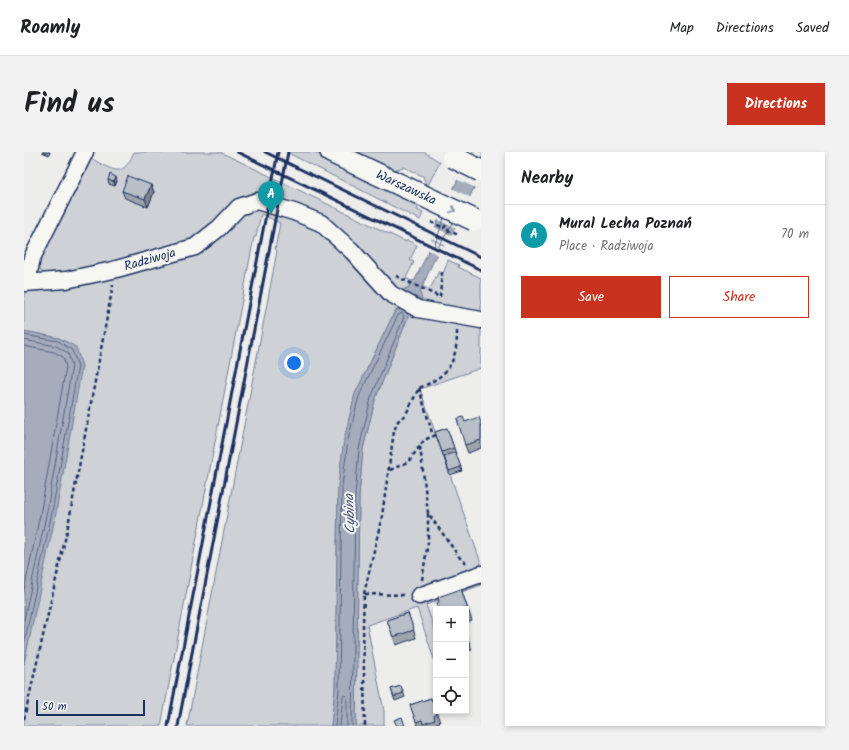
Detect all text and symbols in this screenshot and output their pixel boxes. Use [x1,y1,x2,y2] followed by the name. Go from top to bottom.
[20,13,80,43] text: Roamly
[669,17,694,39] text: Map
[716,17,774,39] text: Directions
[796,17,829,39] text: Saved
[24,82,115,127] text: Find us
[727,83,825,125] button: Directions
[372,165,440,211] street label: Warszawska
[521,165,573,192] text: Nearby
[258,181,284,214] pin: A
[449,205,456,213] one-way arrow
[559,212,692,236] text: Mural Lecha Poznań
[530,224,538,245] text: A
[781,224,809,245] text: 70 m
[559,236,654,257] text: Place · Radziwoja
[122,243,178,277] street label: Radziwoja
[521,276,661,318] button: Save
[669,276,809,318] button: Share
[284,353,304,373] your location
[338,492,362,534] water label: Cybina
[433,606,469,714] map controls
[433,606,469,642] button: +
[433,642,469,678] button: −
[433,678,469,714] button: locate
[36,698,145,717] scale bar
[42,698,67,716] text: 50 m

